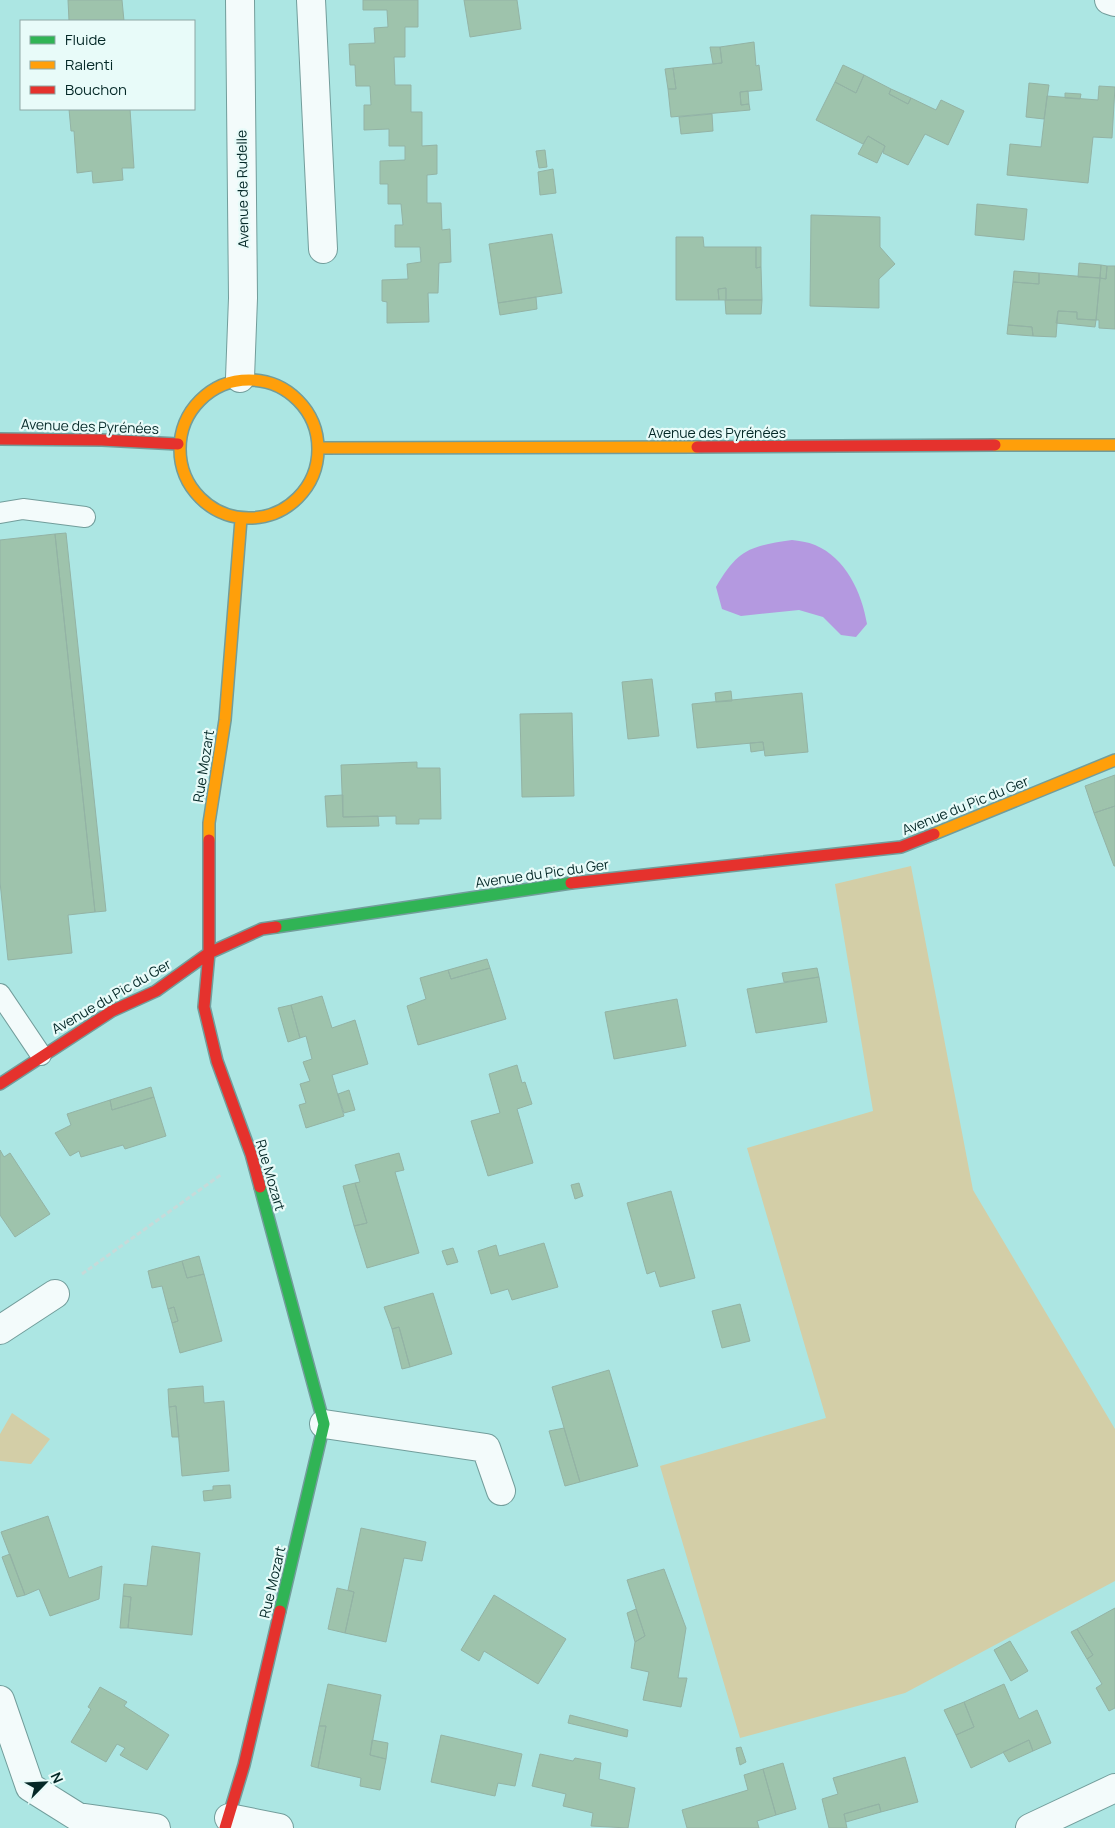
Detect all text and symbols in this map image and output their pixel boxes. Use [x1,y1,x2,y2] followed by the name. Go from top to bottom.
[20,20,195,110] legend
[65,29,106,50] text: Fluide
[65,54,113,75] text: Ralenti
[65,79,127,100] text: Bouchon
[231,130,253,248] street label: Avenue de Rudelle
[21,414,159,438] street label: Avenue des Pyrénées
[648,423,786,442] street label: Avenue des Pyrénées
[188,728,218,804] street label: Rue Mozart
[899,771,1031,839] street label: Avenue du Pic du Ger
[474,854,610,892] street label: Avenue du Pic du Ger
[48,954,174,1038] street label: Avenue du Pic du Ger
[252,1137,290,1213] street label: Rue Mozart
[254,1544,290,1620] street label: Rue Mozart
[20,1758,70,1808] north arrow
[47,1769,68,1786] text: N

